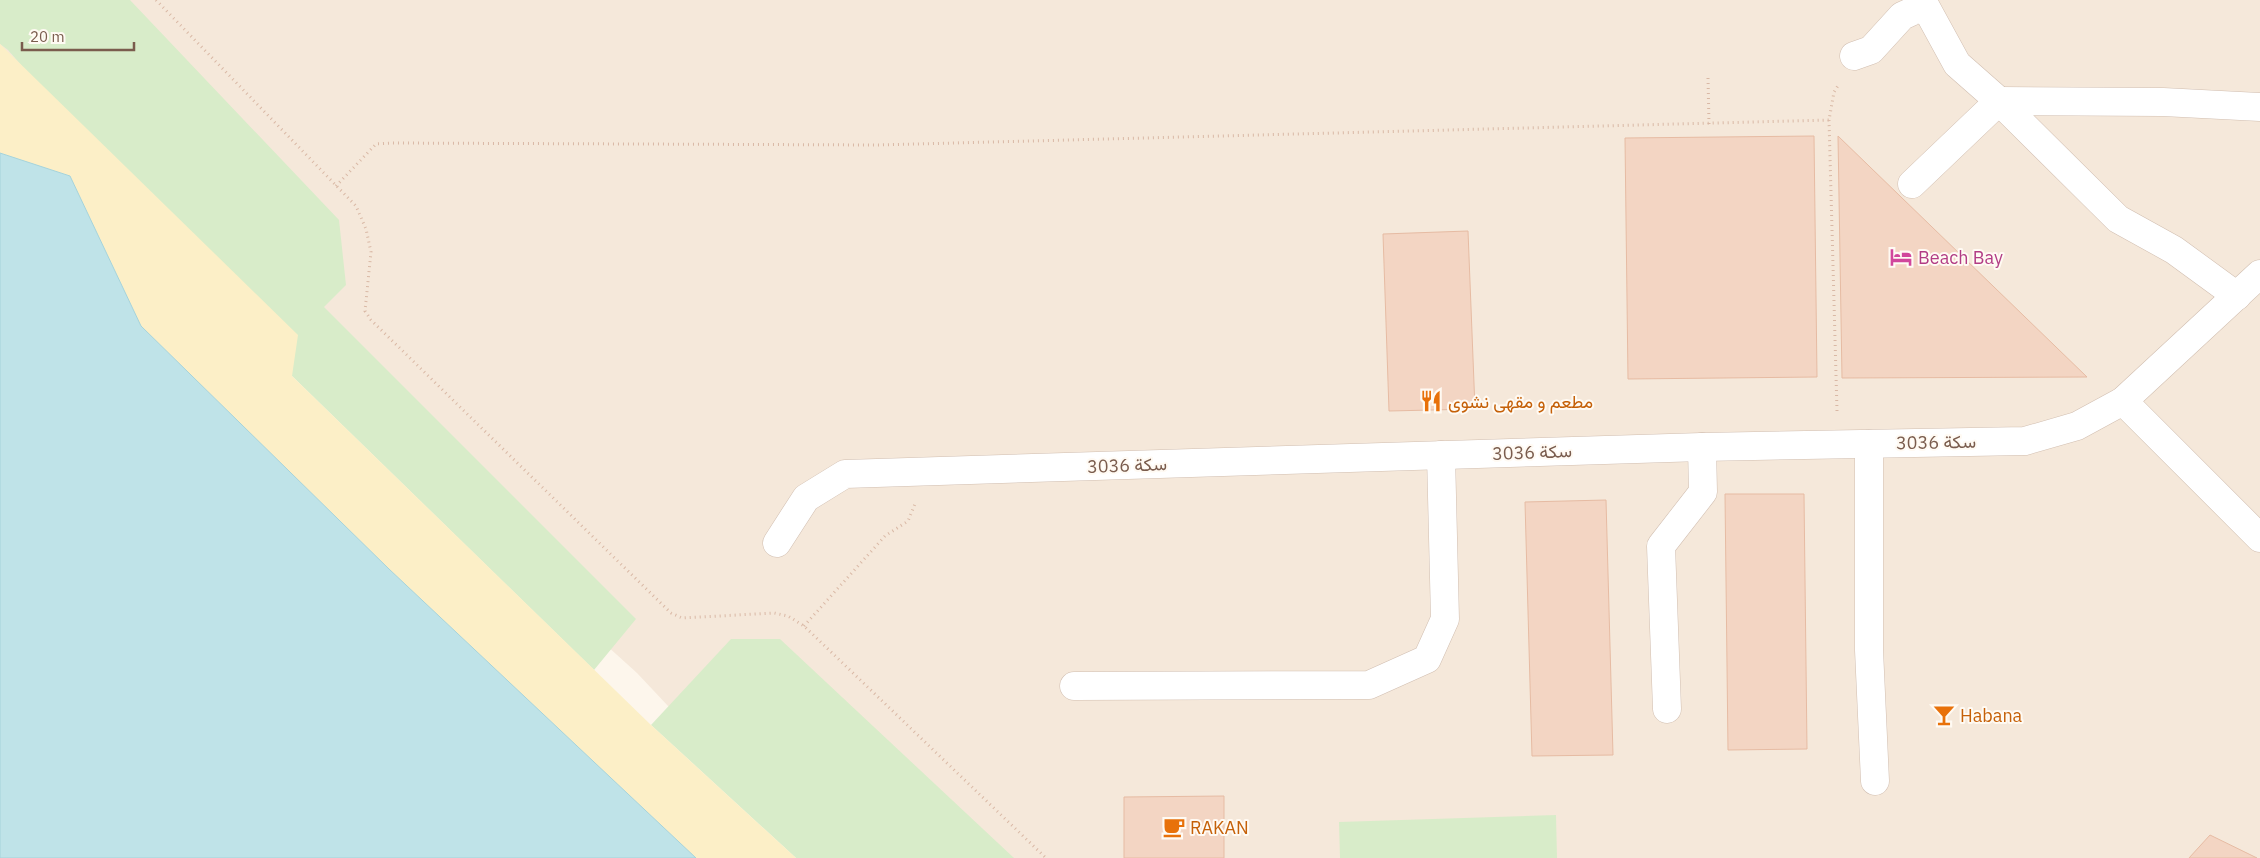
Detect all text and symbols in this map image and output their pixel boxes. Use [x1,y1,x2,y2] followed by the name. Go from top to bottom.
[22,20,135,52] scale bar
[30,27,65,46] text: 20 m
[1888,244,1914,270] hotel icon: Beach Bay
[1918,246,2003,269] place label: Beach Bay
[1418,388,1444,414] restaurant icon: مطعم و مقهى نشوى
[1448,390,1593,414] place label: مطعم و مقهى نشوى
[1896,430,1976,454] street label: سكة 3036
[1492,439,1572,465] street label: سكة 3036
[1087,452,1167,478] street label: سكة 3036
[1931,702,1957,728] bar icon: Habana
[1960,704,2023,727] place label: Habana
[1161,814,1187,840] cafe icon: RAKAN
[1190,816,1249,839] place label: RAKAN

